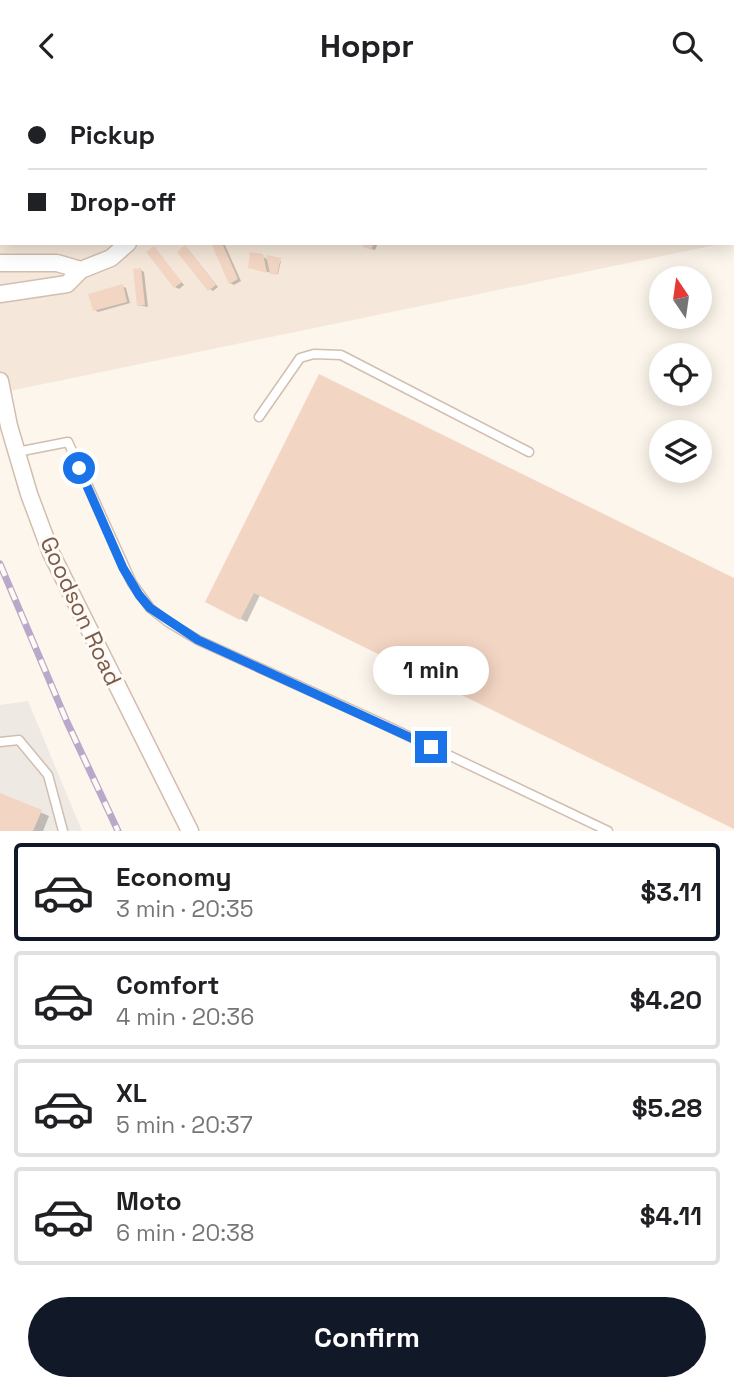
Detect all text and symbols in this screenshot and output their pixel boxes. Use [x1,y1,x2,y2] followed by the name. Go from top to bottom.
[320,26,414,66] text: Hoppr
[28,27,66,65] icon: back
[668,27,706,65] icon: search
[70,118,155,152] text: Pickup
[70,185,176,219] text: Drop-off
[649,266,712,329] north arrow
[649,266,712,483] map controls
[649,343,712,406] button: locate
[649,420,712,483] button: layers
[63,452,95,484] route start
[33,532,129,690] street label: Goodson Road
[373,645,489,695] callout: 1 min
[403,655,459,685] text: 1 min
[415,731,447,763] route end
[116,860,232,894] text: Economy
[32,861,95,924] icon: car
[641,875,702,909] text: $3.11
[116,894,254,924] text: 3 min · 20:35
[116,968,219,1002] text: Comfort
[32,969,95,1032] icon: car
[630,983,702,1017] text: $4.20
[116,1002,254,1032] text: 4 min · 20:36
[116,1076,147,1110] text: XL
[32,1077,95,1140] icon: car
[632,1091,702,1125] text: $5.28
[116,1110,253,1140] text: 5 min · 20:37
[116,1184,182,1218] text: Moto
[32,1185,95,1248] icon: car
[640,1199,702,1233] text: $4.11
[116,1218,254,1248] text: 6 min · 20:38
[28,1297,706,1377] button: Confirm

